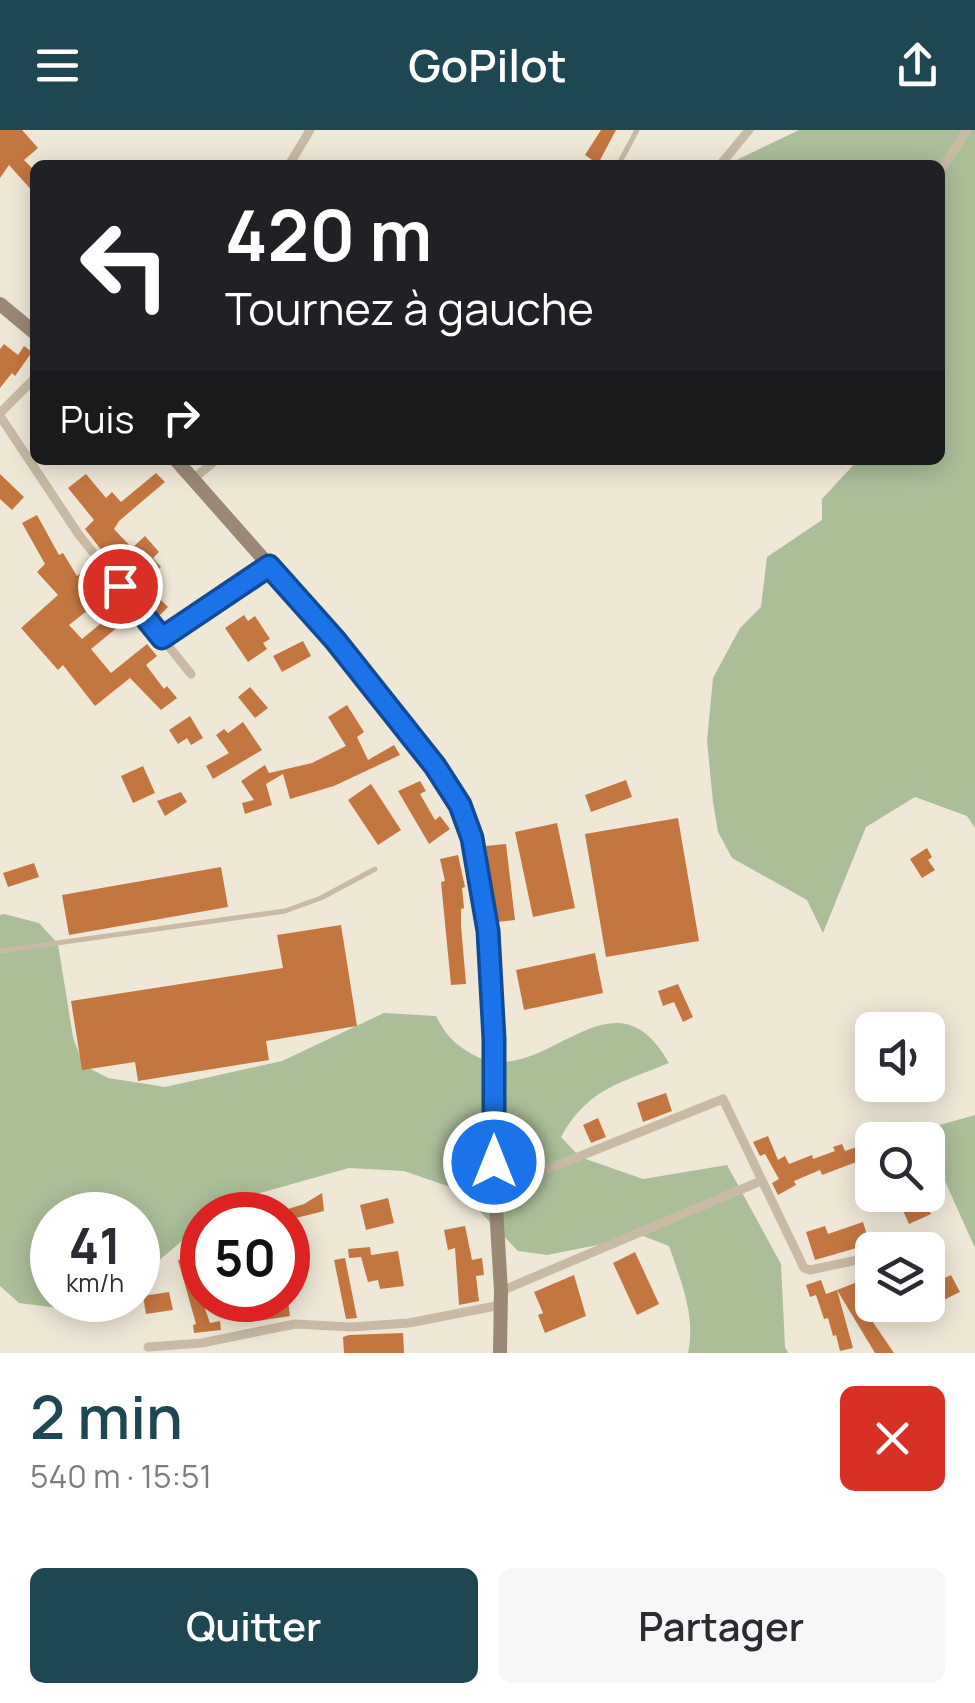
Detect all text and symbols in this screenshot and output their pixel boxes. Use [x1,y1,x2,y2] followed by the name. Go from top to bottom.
[408,34,567,96] text: GoPilot
[30,38,85,93] icon: menu
[890,38,945,93] icon: share
[225,186,432,282] text: 420 m
[60,200,190,330] icon: left
[225,277,594,339] text: Tournez à gauche
[154,390,209,445] icon: right
[60,392,134,444] text: Puis
[78,544,163,629] pin
[93,559,148,614] icon: arrive
[855,1012,945,1322] map controls
[855,1012,945,1102] button: sound
[442,1110,546,1214] position arrow
[855,1122,945,1212] button: search
[180,1192,310,1322] speed limit sign: 50
[69,1211,121,1279] text: 41
[855,1232,945,1322] button: layers
[66,1265,124,1300] text: km/h
[30,1375,183,1457] text: 2 min
[840,1386,945,1491] button: close
[30,1454,212,1498] text: 540 m · 15:51
[30,1568,478,1683] button: Quitter
[498,1568,945,1683] button: Partager

